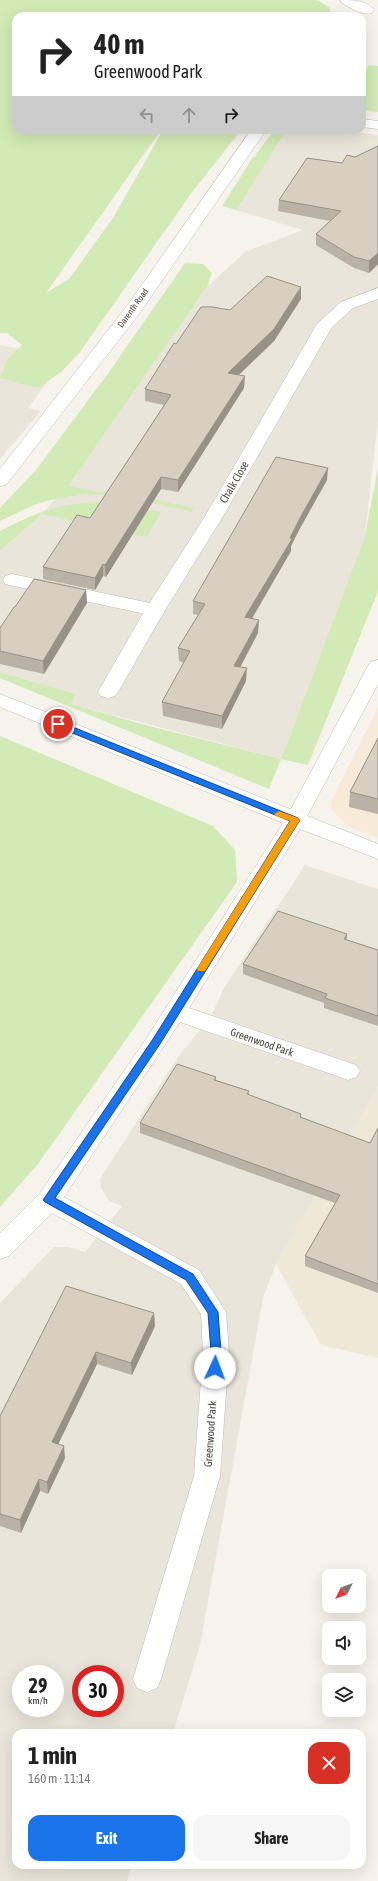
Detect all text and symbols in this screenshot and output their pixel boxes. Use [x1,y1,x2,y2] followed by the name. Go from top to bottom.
[28,28,80,80] icon: right
[94,28,144,60] text: 40 m
[94,61,202,82] text: Greenwood Park
[136,104,158,126] icon: left
[178,104,200,126] icon: ahead
[220,104,242,126] icon: right
[116,287,150,329] street label: Darenth Road
[217,459,251,505] street label: Chalk Close
[41,707,75,741] pin
[47,713,69,735] icon: arrive
[229,1026,295,1059] street label: Greenwood Park
[194,1347,236,1389] position arrow
[202,1400,218,1467] street label: Greenwood Park
[322,1569,366,1613] north arrow
[322,1569,366,1717] map controls
[322,1621,366,1665] button: sound
[72,1665,124,1717] speed limit sign: 30
[322,1673,366,1717] button: layers
[29,1674,47,1697] text: 29
[28,1695,48,1706] text: km/h
[28,1742,77,1769] text: 1 min
[308,1742,350,1784] button: close
[28,1771,91,1786] text: 160 m · 11:14
[28,1815,185,1861] button: Exit
[193,1815,350,1861] button: Share

